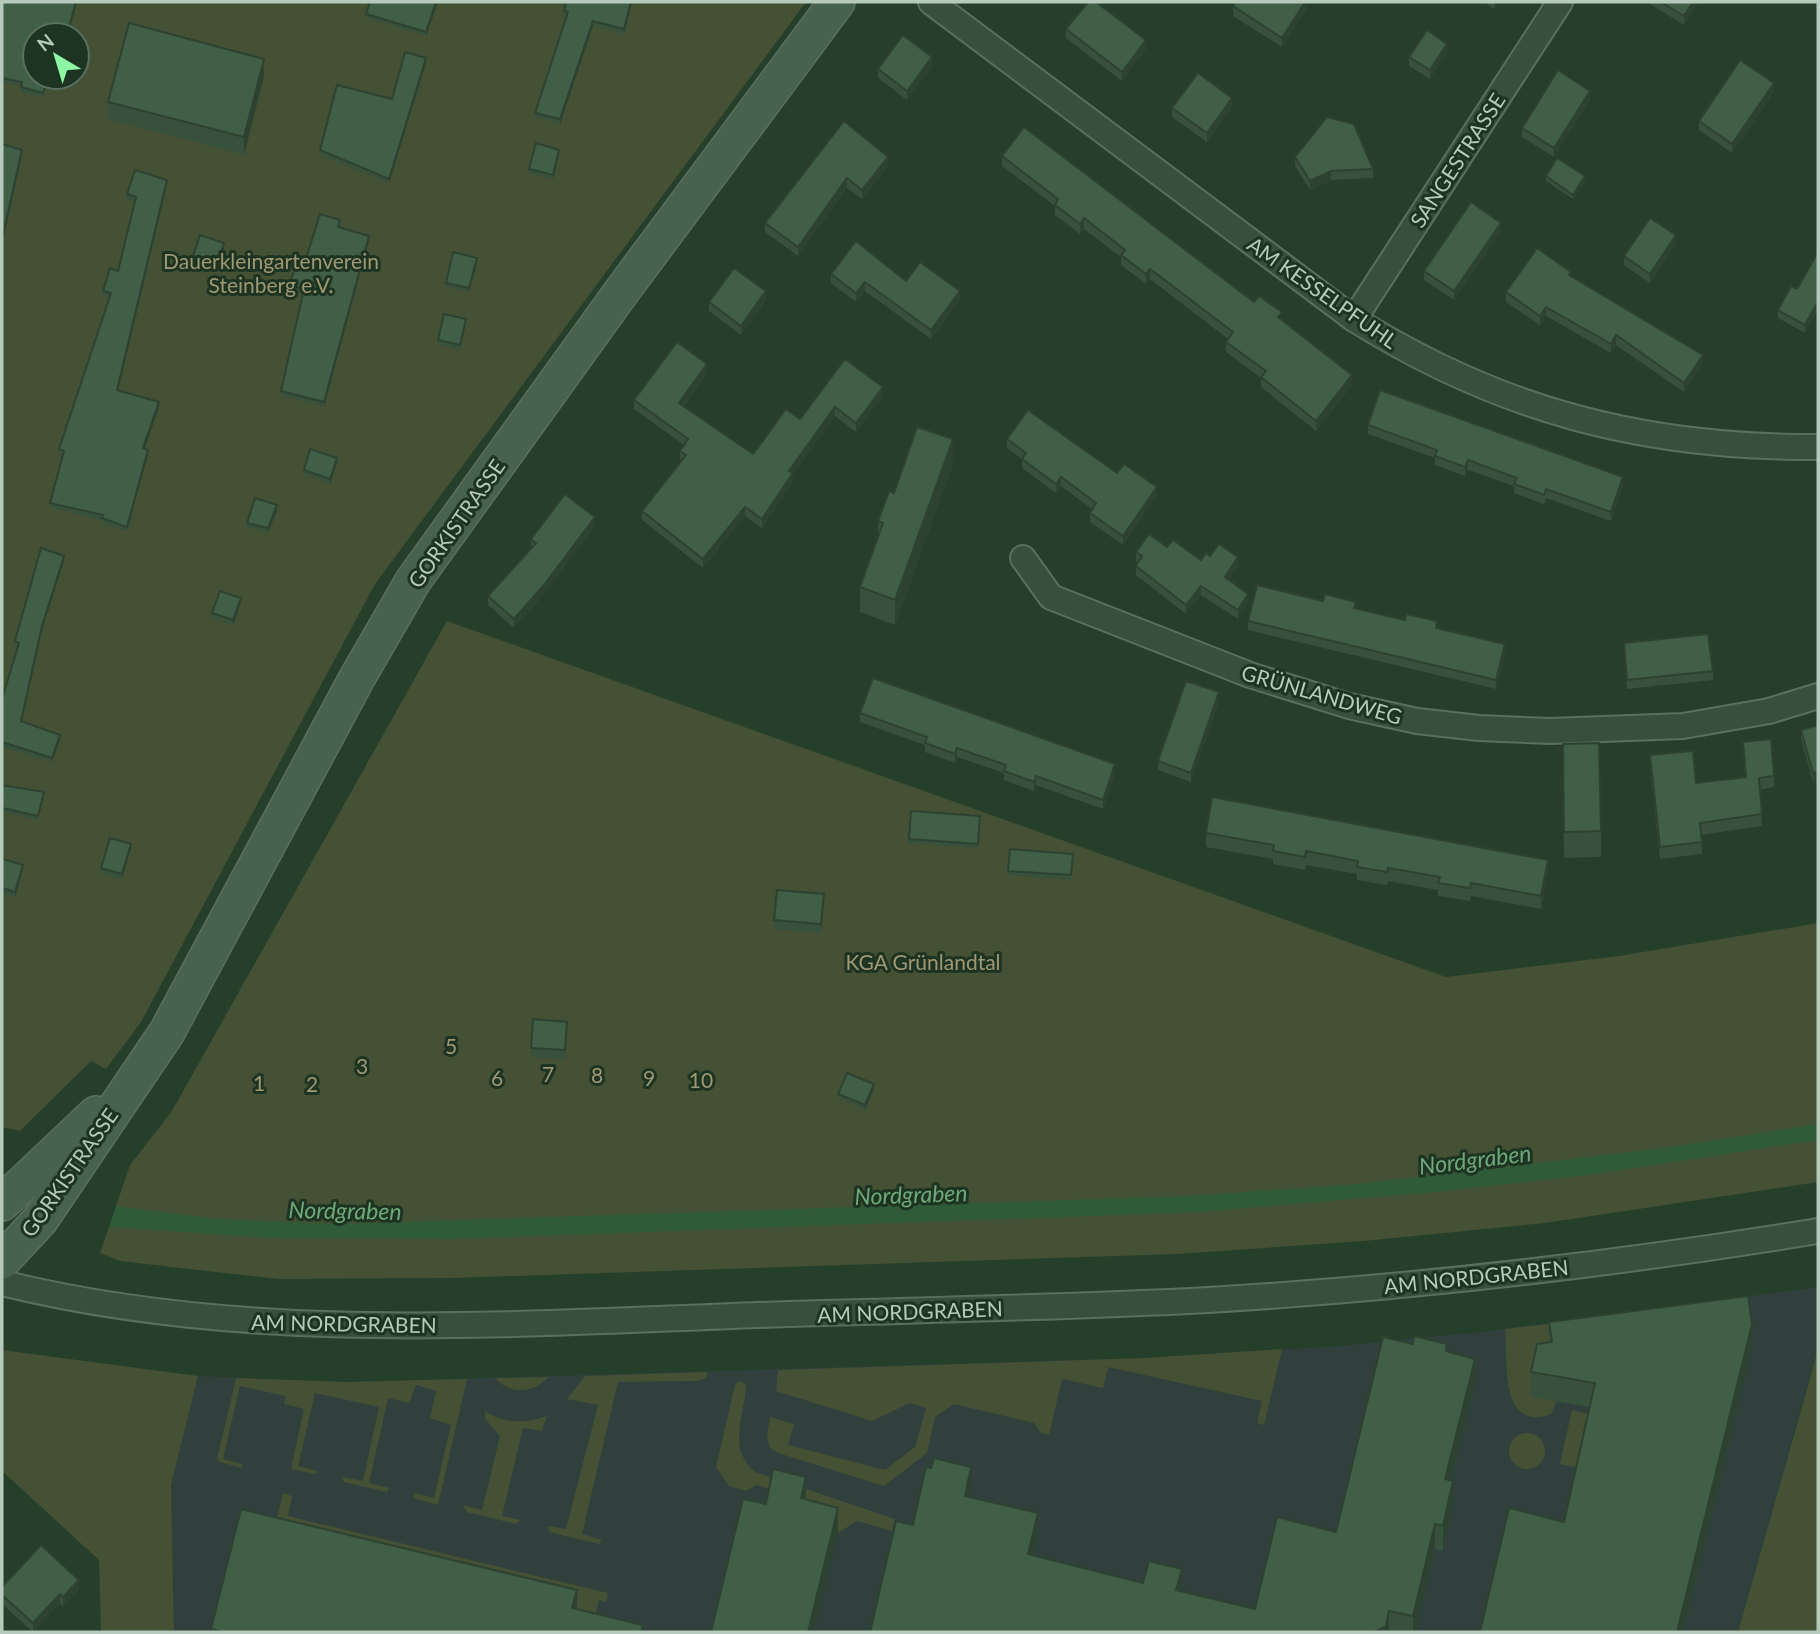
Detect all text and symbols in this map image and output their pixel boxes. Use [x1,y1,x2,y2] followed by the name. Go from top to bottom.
[21,21,91,91] north arrow
[32,29,58,56] text: N
[1404,88,1510,232] street label: SANGESTRASSE
[1243,231,1403,353] street label: AM KESSELPFUHL
[163,248,379,297] park label: Dauerkleingartenverein Steinberg e.V.
[402,454,510,592] street label: GORKISTRASSE
[1239,659,1405,729] street label: GRÜNLANDWEG
[845,949,1001,974] park label: KGA Grünlandtal
[445,1033,457,1058] park label: 5
[356,1053,368,1078] park label: 3
[542,1061,554,1086] park label: 7
[591,1062,603,1087] park label: 8
[491,1065,503,1090] park label: 6
[643,1065,655,1090] park label: 9
[689,1067,713,1092] park label: 10
[253,1070,265,1095] park label: 1
[306,1071,318,1096] park label: 2
[15,1103,123,1241] street label: GORKISTRASSE
[1417,1138,1533,1180] water label: Nordgraben
[854,1178,968,1210] water label: Nordgraben
[288,1195,402,1225] water label: Nordgraben
[1382,1254,1570,1298] street label: AM NORDGRABEN
[817,1295,1003,1327] street label: AM NORDGRABEN
[251,1309,437,1337] street label: AM NORDGRABEN

